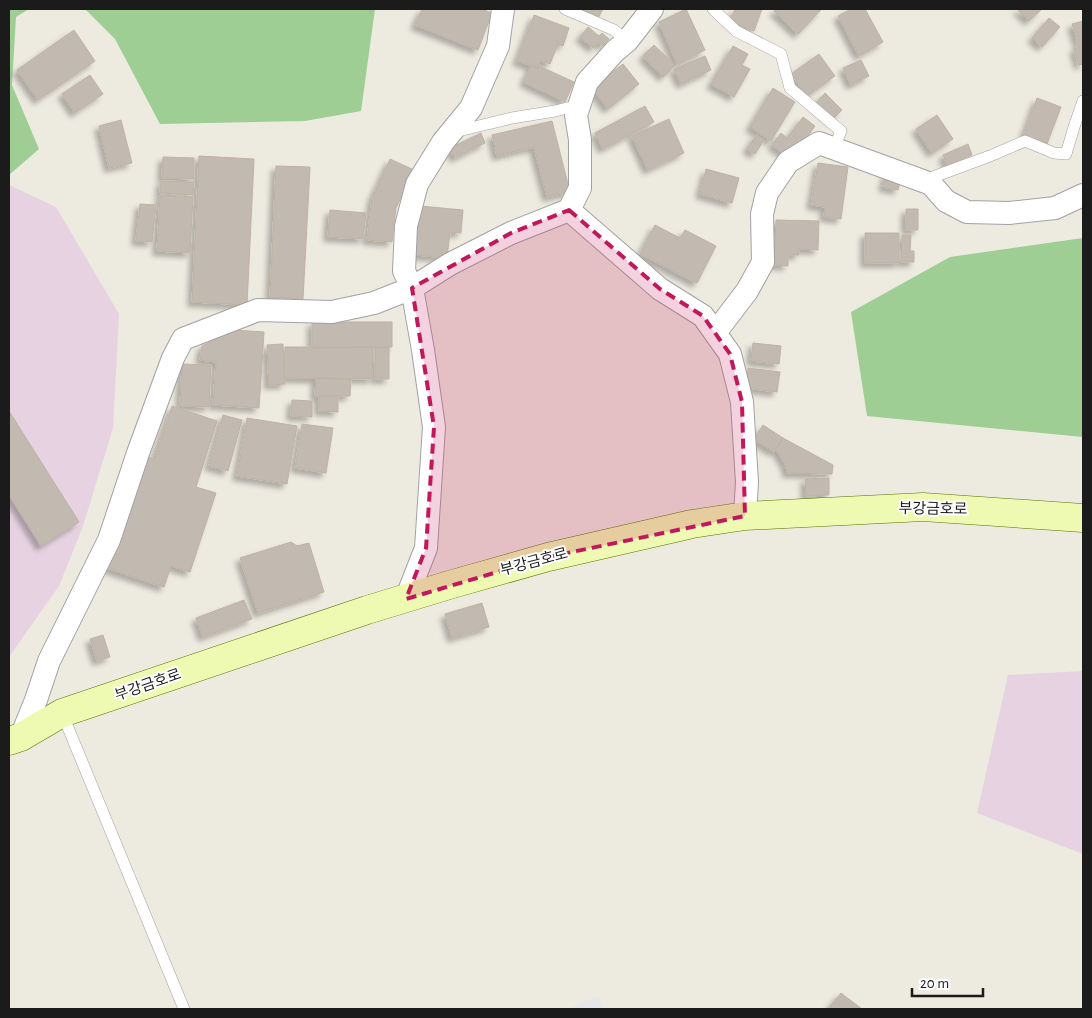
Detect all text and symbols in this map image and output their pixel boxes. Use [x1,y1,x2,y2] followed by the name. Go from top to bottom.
[898,500,968,517] street label: 부강금호로
[498,545,569,578] street label: 부강금호로
[113,666,183,703] street label: 부강금호로
[912,966,983,998] scale bar
[920,976,949,991] text: 20 m

